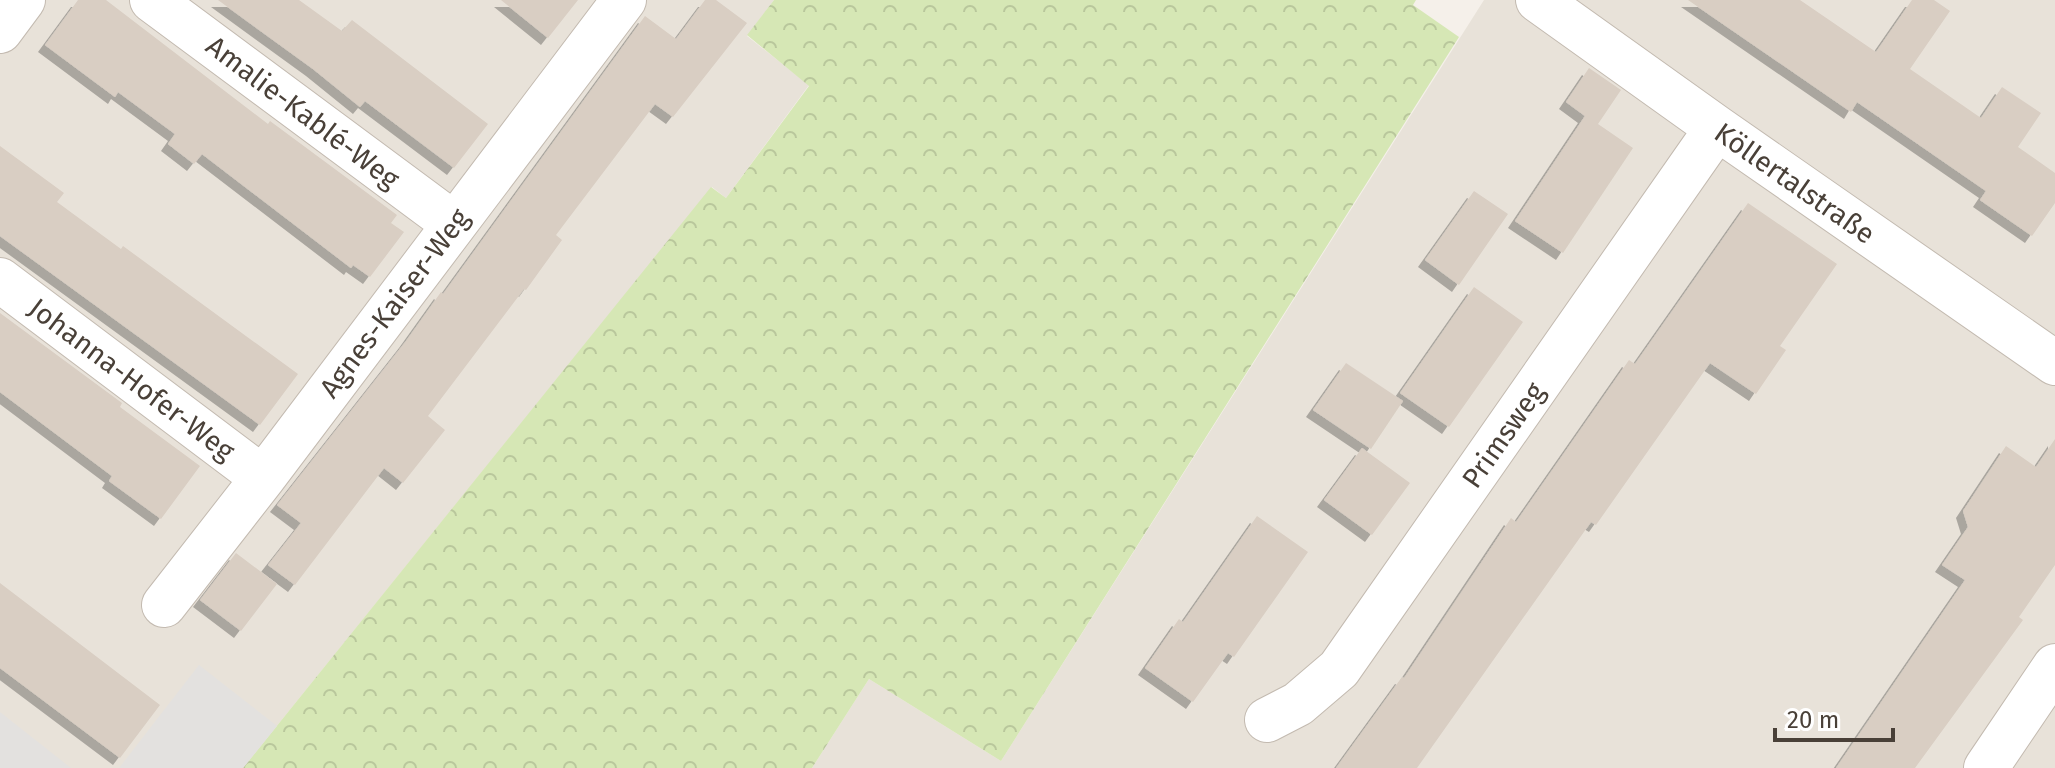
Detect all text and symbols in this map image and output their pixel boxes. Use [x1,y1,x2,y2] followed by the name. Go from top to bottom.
[200,29,406,196] street label: Amalie-Kablé-Weg
[1708,116,1881,251] street label: Köllertalstraße
[313,202,476,404] street label: Agnes-Kaiser-Weg
[22,291,241,468] street label: Johanna-Hofer-Weg
[1455,376,1552,494] street label: Primsweg
[1775,692,1893,742] scale bar
[1787,706,1839,734] text: 20 m

